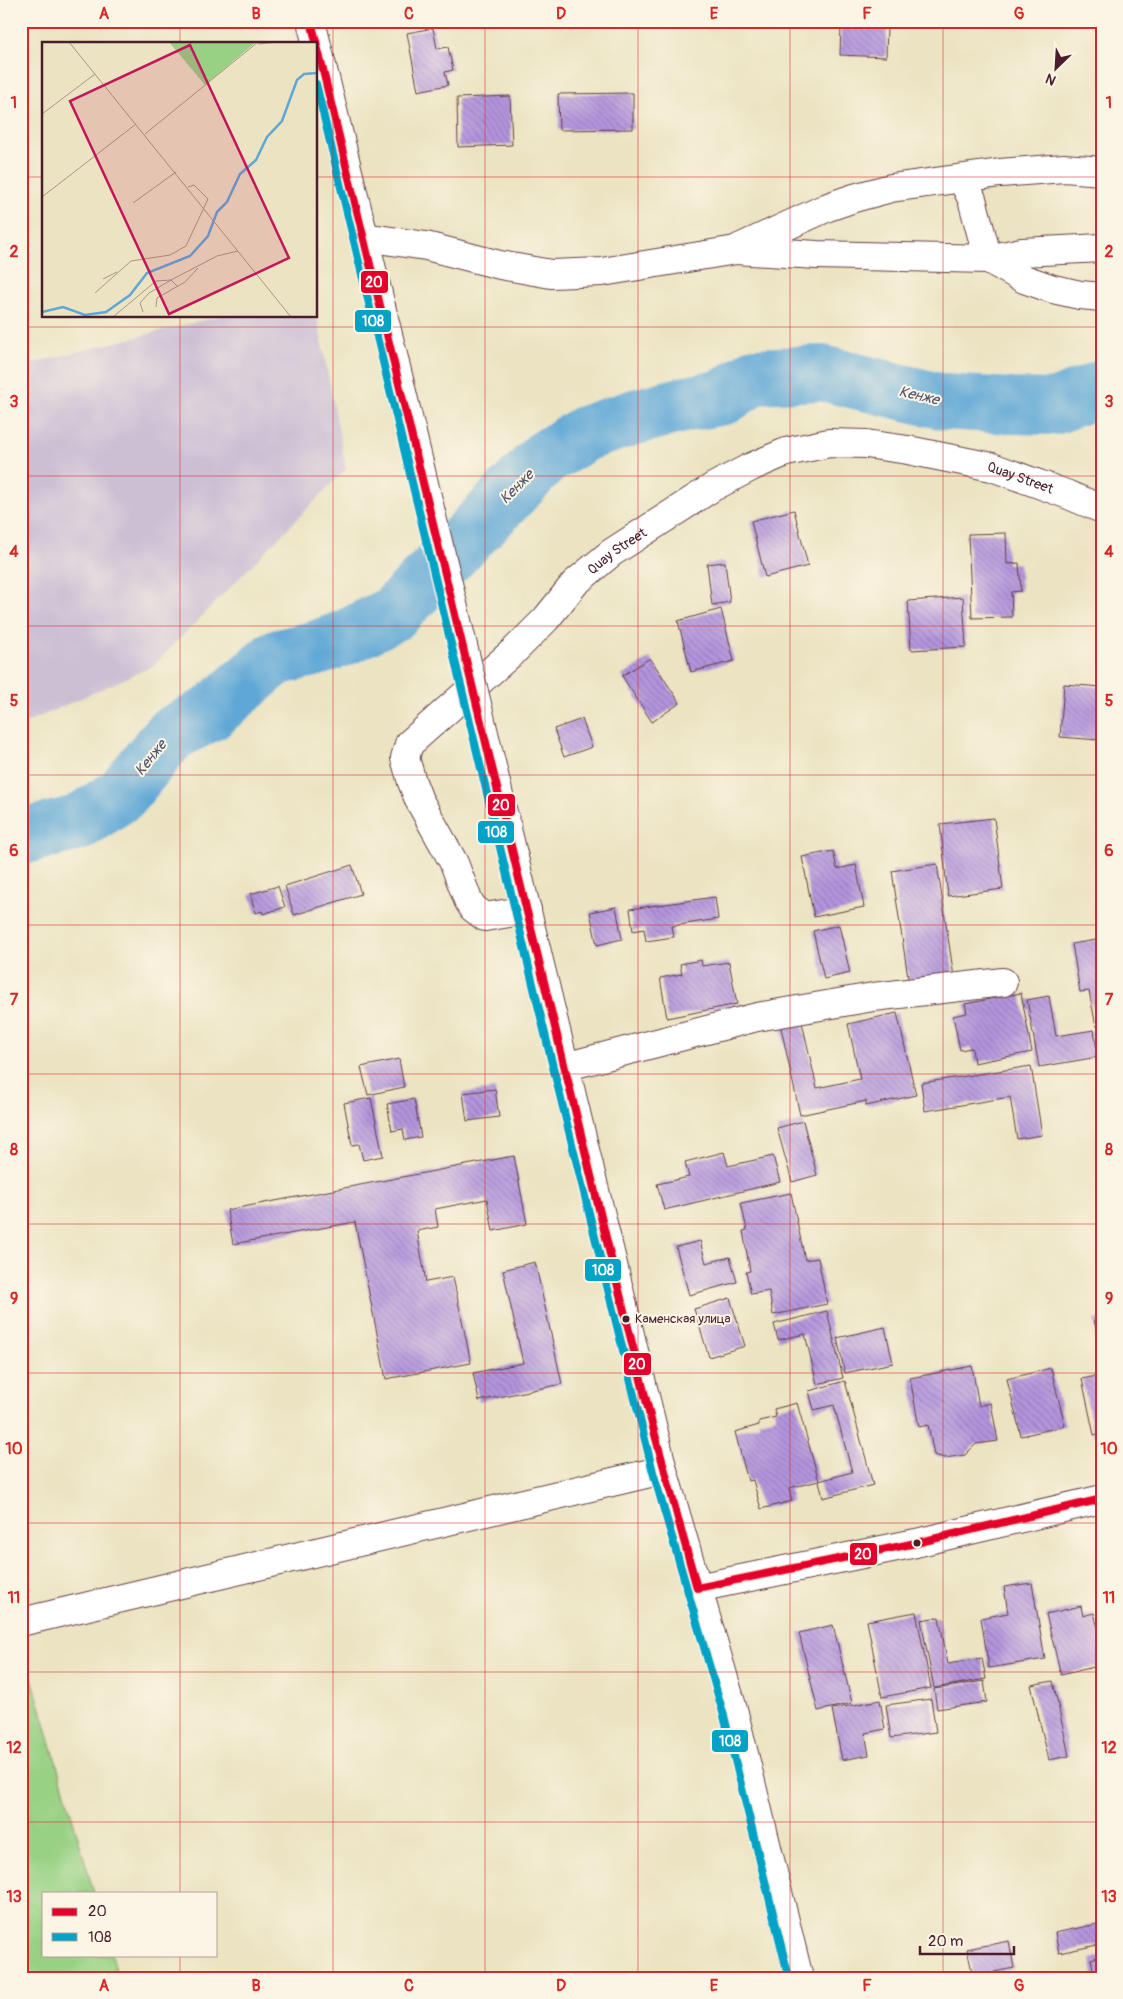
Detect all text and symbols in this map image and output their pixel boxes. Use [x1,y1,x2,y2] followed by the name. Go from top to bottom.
[99,4,110,24] text: A
[251,4,261,24] text: B
[404,4,414,24] text: C
[556,4,566,24] text: D
[710,4,719,24] text: E
[862,4,872,24] text: F
[1014,4,1025,24] text: G
[42,42,318,318] inset map
[1030,42,1080,92] north arrow
[1043,70,1059,89] text: N
[11,93,17,113] text: 1
[1106,93,1112,113] text: 1
[10,242,19,262] text: 2
[1105,242,1114,262] text: 2
[360,270,389,294] line badge: 20
[365,274,383,291] text: 20
[354,309,392,333] line badge: 108
[362,313,384,330] text: 108
[897,382,942,410] water label: Кенже
[10,392,19,412] text: 3
[1105,392,1114,412] text: 3
[986,458,1056,497] street label: Quay Street
[496,465,539,508] water label: Кенже
[584,524,650,578] street label: Quay Street
[9,542,19,562] text: 4
[1104,542,1114,562] text: 4
[10,691,19,711] text: 5
[1105,691,1114,711] text: 5
[131,735,172,780] water label: Кенже
[487,793,516,817] line badge: 20
[492,797,510,814] text: 20
[477,820,515,844] line badge: 108
[485,824,507,841] text: 108
[9,841,19,861] text: 6
[1104,841,1114,861] text: 6
[10,990,19,1010] text: 7
[1105,990,1114,1010] text: 7
[10,1140,18,1160] text: 8
[1105,1140,1113,1160] text: 8
[584,1258,622,1282] line badge: 108
[592,1262,614,1279] text: 108
[10,1289,18,1309] text: 9
[1105,1289,1113,1309] text: 9
[635,1311,731,1327] place label: Каменская улица
[621,1314,631,1324] marker: Каменская улица
[623,1352,652,1376] line badge: 20
[628,1356,646,1373] text: 20
[5,1439,23,1459] text: 10
[1100,1439,1118,1459] text: 10
[912,1538,922,1548] unlabelled marker
[849,1542,878,1566] line badge: 20
[854,1546,872,1563] text: 20
[8,1588,20,1608] text: 11
[1103,1588,1115,1608] text: 11
[711,1729,749,1753] line badge: 108
[719,1733,741,1750] text: 108
[6,1738,22,1758] text: 12
[1101,1738,1117,1758] text: 12
[6,1887,22,1907] text: 13
[1101,1887,1117,1907] text: 13
[42,1892,218,1956] legend
[88,1902,107,1921] text: 20
[920,1924,1014,1956] scale bar
[88,1928,112,1947] text: 108
[928,1932,963,1951] text: 20 m
[99,1976,110,1996] text: A
[251,1976,261,1996] text: B
[404,1976,414,1996] text: C
[556,1976,566,1996] text: D
[710,1976,719,1996] text: E
[862,1976,872,1996] text: F
[1014,1976,1025,1996] text: G

